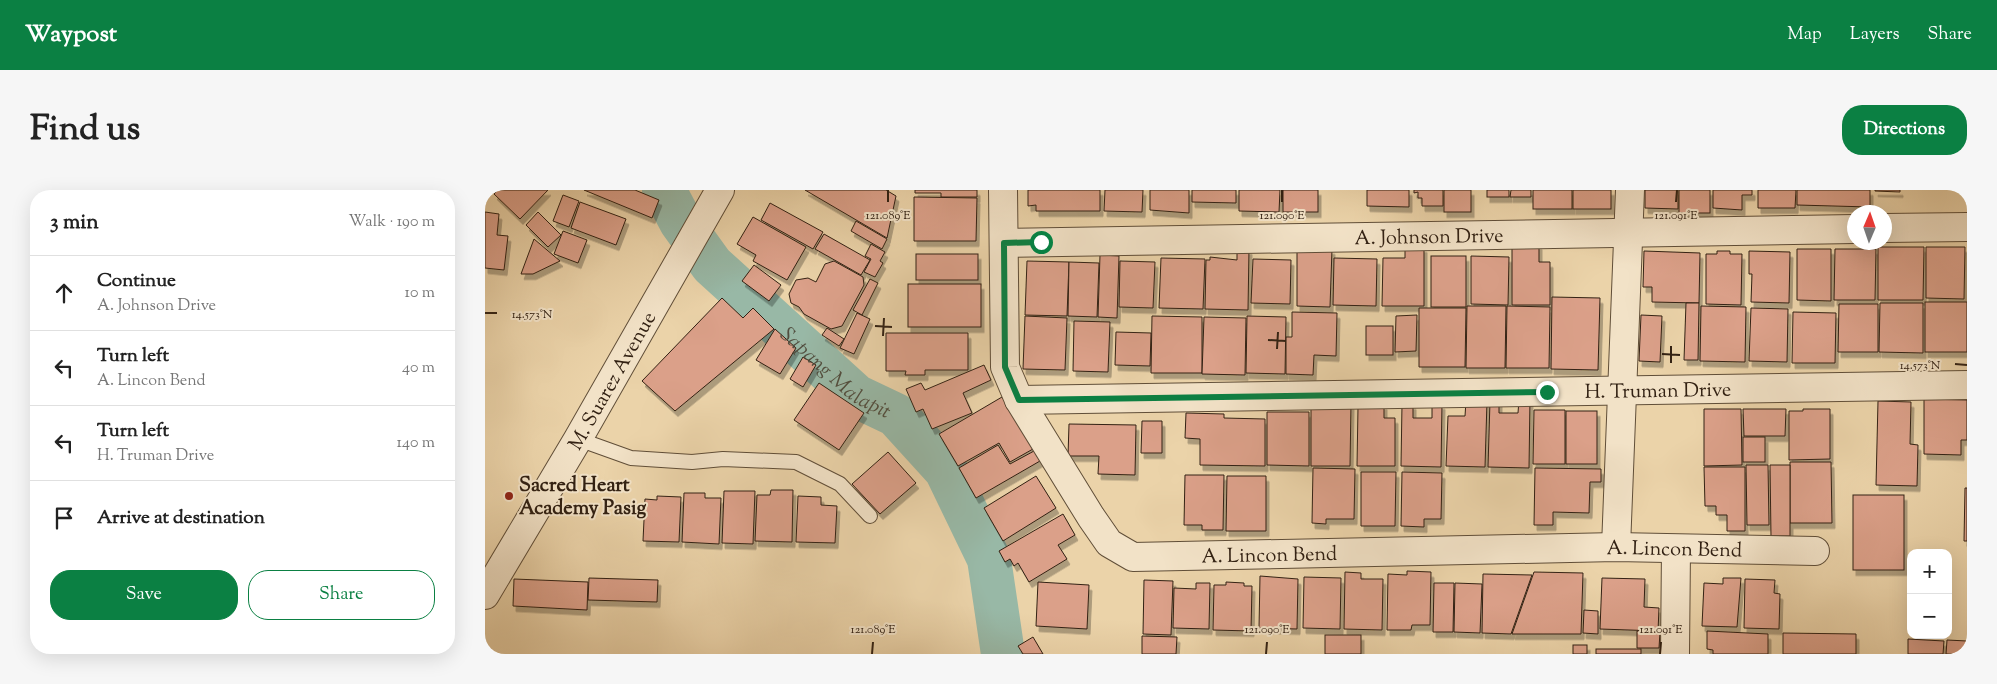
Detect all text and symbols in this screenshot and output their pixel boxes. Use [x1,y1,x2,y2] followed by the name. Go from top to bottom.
[25,18,117,52] text: Waypost
[1787,22,1822,48] text: Map
[1850,22,1900,48] text: Layers
[1928,22,1972,48] text: Share
[30,105,140,156] text: Find us
[1842,105,1967,155] button: Directions
[1847,205,1892,250] north arrow
[866,207,911,225] text: 121.089°E
[1259,207,1305,225] text: 121.090°E
[1654,207,1698,225] text: 121.091°E
[50,208,99,238] text: 3 min
[348,211,435,234] text: Walk · 190 m
[1354,223,1504,254] street label: A. Johnson Drive
[1030,231,1053,254] route start
[97,268,176,295] text: Continue
[50,279,78,307] icon: ahead
[405,282,435,305] text: 10 m
[97,295,216,318] text: A. Johnson Drive
[512,306,553,324] text: 14.573°N
[562,307,665,457] street label: M. Suarez Avenue
[773,321,895,427] water label: Sapang Malapit
[97,343,169,370] text: Turn left
[50,354,78,382] icon: left
[402,357,435,380] text: 40 m
[1900,357,1941,375] text: 14.573°N
[97,370,206,393] text: A. Lincon Bend
[1584,377,1731,408] street label: H. Truman Drive
[1536,381,1559,404] route end
[97,418,169,445] text: Turn left
[50,429,78,457] icon: left
[397,432,435,455] text: 140 m
[97,445,214,468] text: H. Truman Drive
[519,472,646,524] place label: Sacred Heart Academy Pasig
[503,490,515,502] marker: Sacred Heart Academy Pasig
[50,504,78,532] icon: arrive
[97,505,265,532] text: Arrive at destination
[1606,535,1742,567] street label: A. Lincon Bend
[1201,541,1338,573] street label: A. Lincon Bend
[1907,549,1952,639] map controls
[1907,549,1952,594] button: +
[50,570,238,620] button: Save
[248,570,435,620] button: Share
[1907,594,1952,639] button: −
[851,621,896,639] text: 121.089°E
[1244,621,1290,639] text: 121.090°E
[1639,621,1683,639] text: 121.091°E

